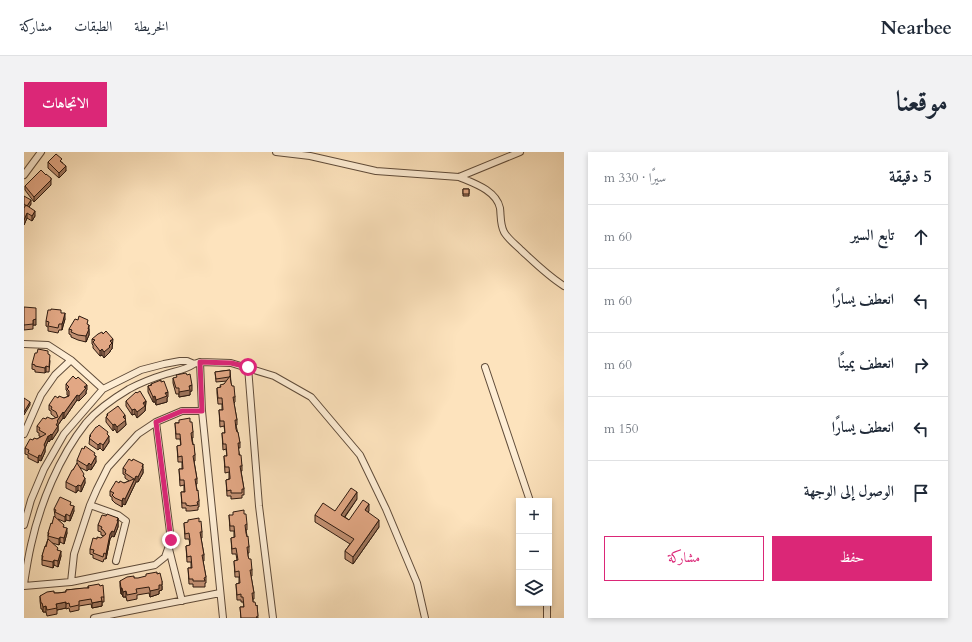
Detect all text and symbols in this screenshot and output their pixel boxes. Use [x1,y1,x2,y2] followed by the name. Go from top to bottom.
[881,15,952,41] text: Nearbee
[20,17,52,36] text: مشاركة
[74,17,112,36] text: الطبقات
[134,17,168,36] text: الخريطة
[24,82,107,127] button: الاتجاهات
[896,83,948,121] text: موقعنا
[889,165,932,188] text: 5 دقيقة
[604,169,666,187] text: سيرًا · 330 m
[851,225,894,245] text: تابع السير
[910,226,932,248] icon: ahead
[604,228,632,246] text: 60 m
[832,289,894,309] text: انعطف يسارًا
[910,290,932,312] icon: left
[604,292,632,310] text: 60 m
[838,353,894,373] text: انعطف يمينًا
[910,354,932,376] icon: right
[604,356,632,374] text: 60 m
[239,358,257,376] route start
[832,417,894,437] text: انعطف يسارًا
[910,418,932,440] icon: left
[604,420,638,438] text: 150 m
[804,481,894,501] text: الوصول إلى الوجهة
[910,482,932,504] icon: arrive
[516,498,552,606] map controls
[516,498,552,534] button: +
[162,531,180,549] route end
[516,534,552,570] button: −
[604,536,764,581] button: مشاركة
[772,536,932,581] button: حفظ
[516,570,552,606] button: layers

